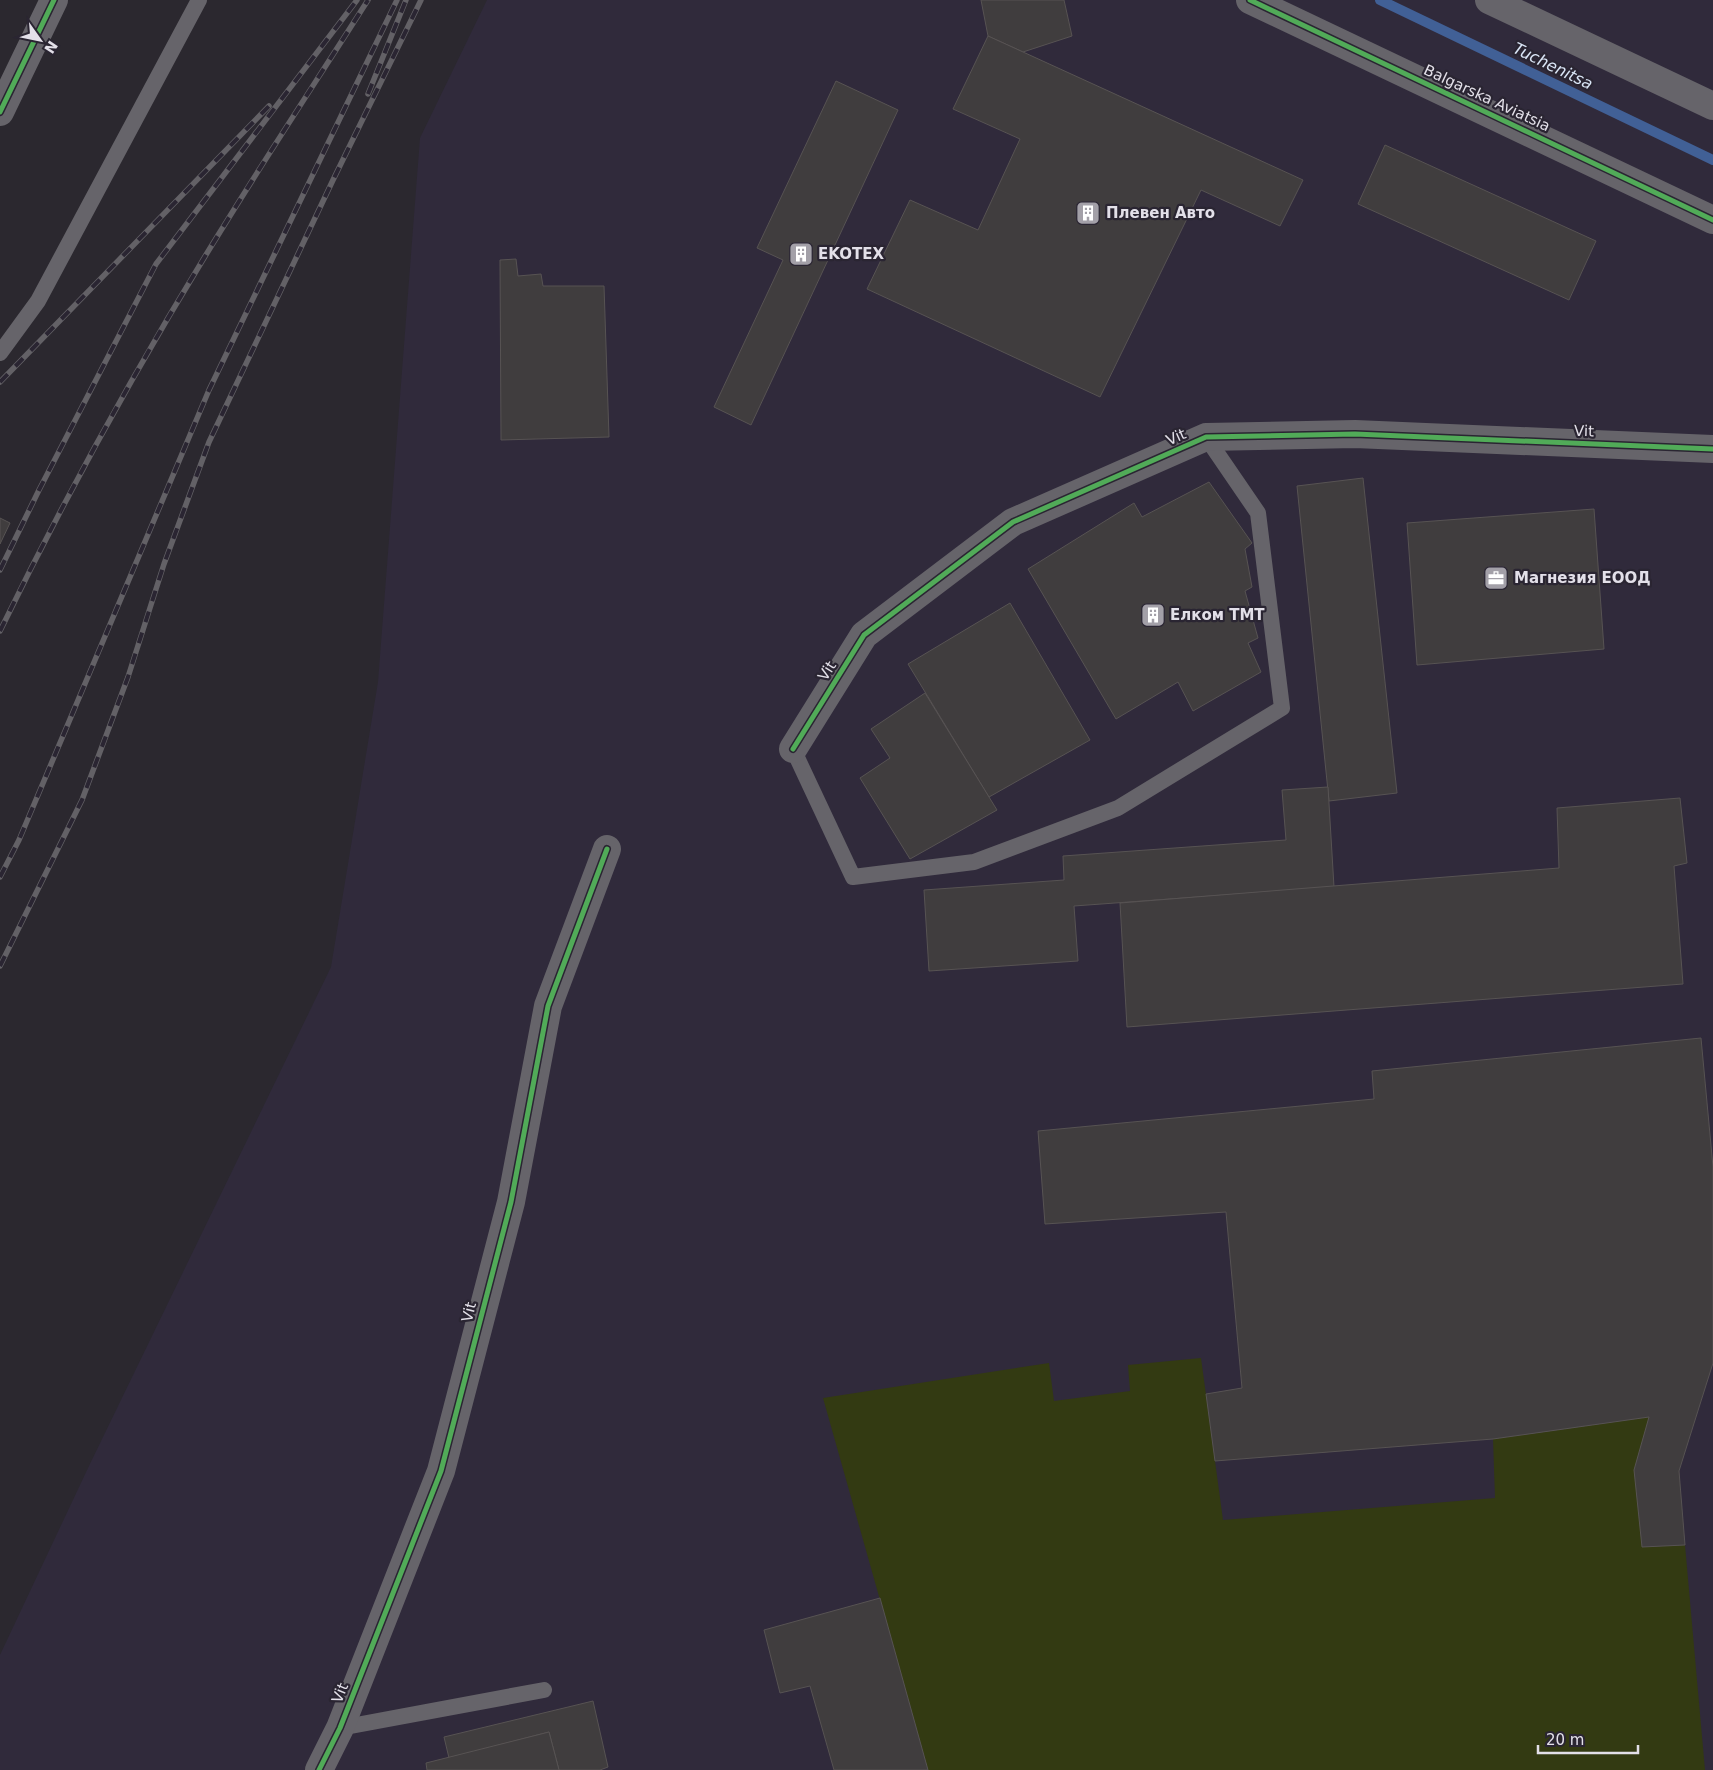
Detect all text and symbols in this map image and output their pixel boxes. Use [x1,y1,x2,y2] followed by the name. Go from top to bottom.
[15,15,65,65] north arrow
[41,38,61,56] text: N
[1510,39,1596,93] water label: Tuchenitsa
[1421,61,1553,135] street label: Balgarska Aviatsia
[1075,200,1101,226] building icon: Плевен Авто
[1106,204,1215,222] place label: Плевен Авто
[788,241,814,267] building icon: EKOTEX
[818,245,884,263] place label: EKOTEX
[1574,422,1594,440] street label: Vit
[1163,425,1189,449] street label: Vit
[1483,565,1509,591] office icon: Магнезия ЕООД
[1514,569,1651,587] place label: Магнезия ЕООД
[1140,602,1166,628] building icon: Елком ТМТ
[1170,606,1265,624] place label: Елком ТМТ
[814,658,840,684] street label: Vit
[458,1300,480,1324] street label: Vit
[328,1680,352,1706] street label: Vit
[1538,1722,1638,1754] scale bar
[1546,1731,1584,1749] text: 20 m

